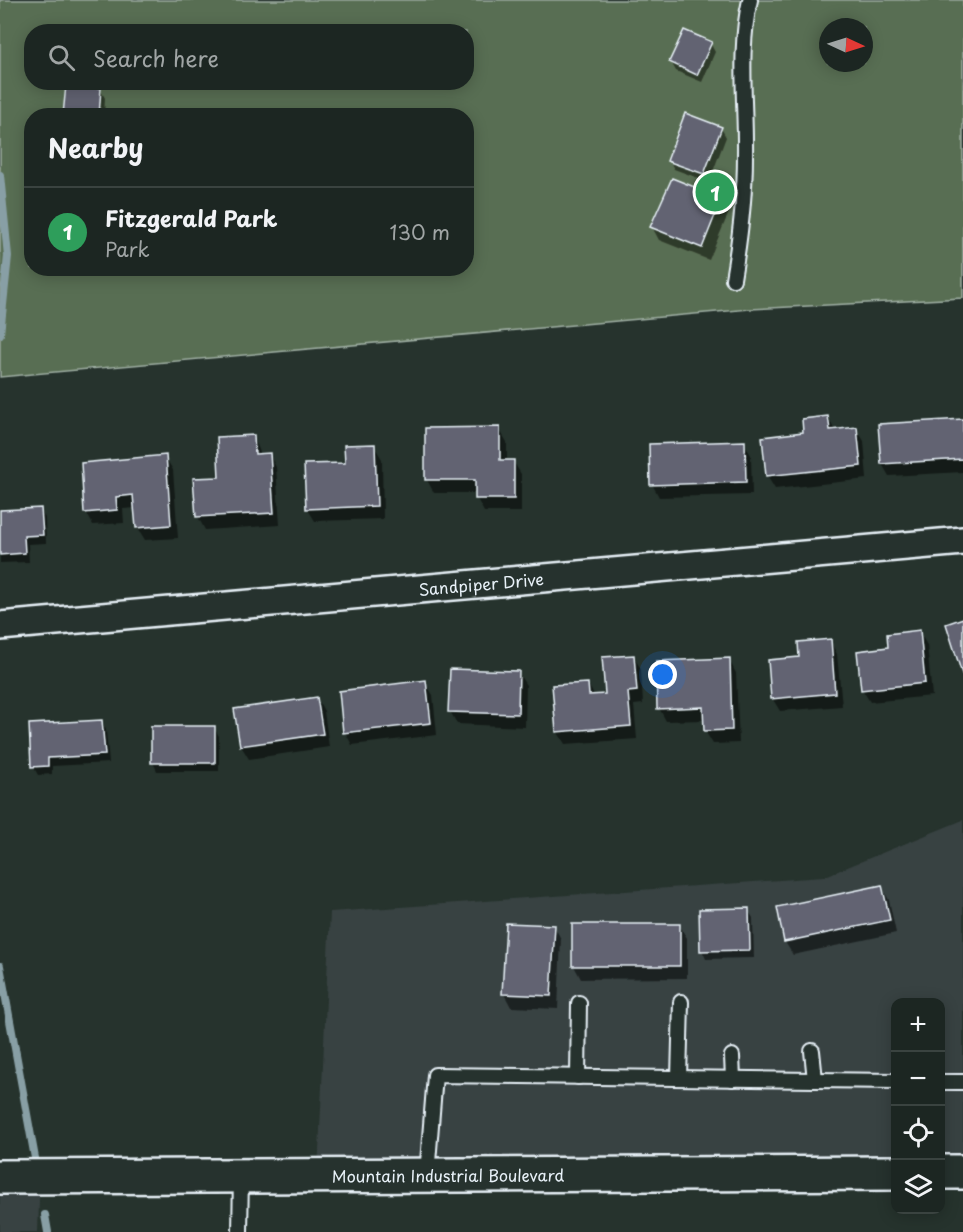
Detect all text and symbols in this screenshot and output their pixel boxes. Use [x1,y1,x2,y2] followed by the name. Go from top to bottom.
[819,18,873,72] north arrow
[24,24,474,90] search box
[45,41,78,74] icon: search
[93,41,219,74] text: Search here
[48,128,143,167] text: Nearby
[696,170,734,214] pin: 1
[105,201,278,234] text: Fitzgerald Park
[63,217,72,247] text: 1
[390,217,450,247] text: 130 m
[105,234,150,264] text: Park
[418,566,545,601] street label: Sandpiper Drive
[648,660,677,689] your location
[891,998,945,1214] map controls
[891,998,945,1052] button: +
[891,1052,945,1106] button: −
[891,1106,945,1160] button: locate
[891,1160,945,1214] button: layers
[332,1162,564,1188] street label: Mountain Industrial Boulevard

